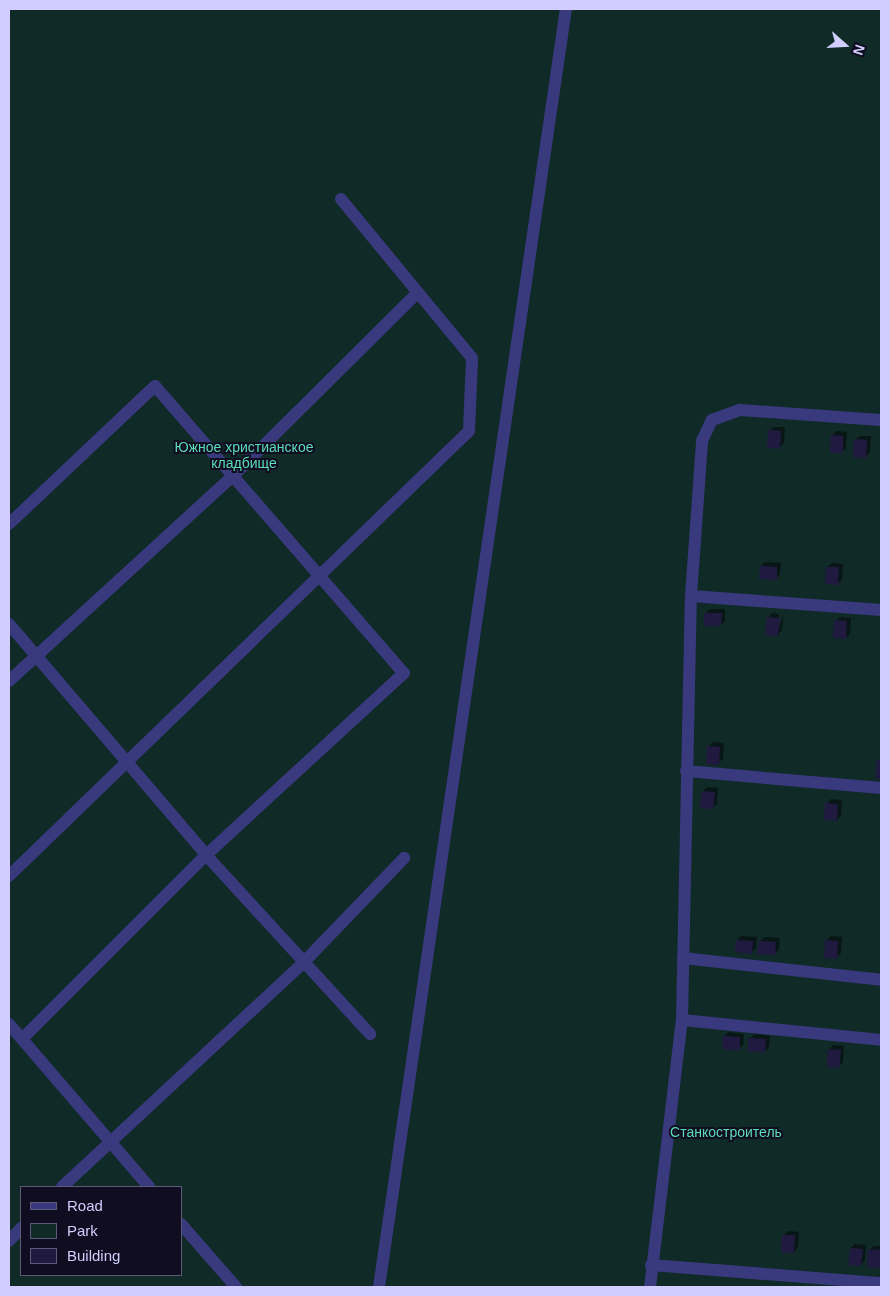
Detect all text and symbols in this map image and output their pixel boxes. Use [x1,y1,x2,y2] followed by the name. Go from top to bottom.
[820,20,870,70] north arrow
[850,42,868,57] text: N
[175,439,313,472] park label: Южное христианское кладбище
[670,1124,782,1140] park label: Станкостроитель
[20,1186,182,1276] legend
[67,1197,103,1214] text: Road
[67,1222,98,1239] text: Park
[67,1247,120,1264] text: Building

